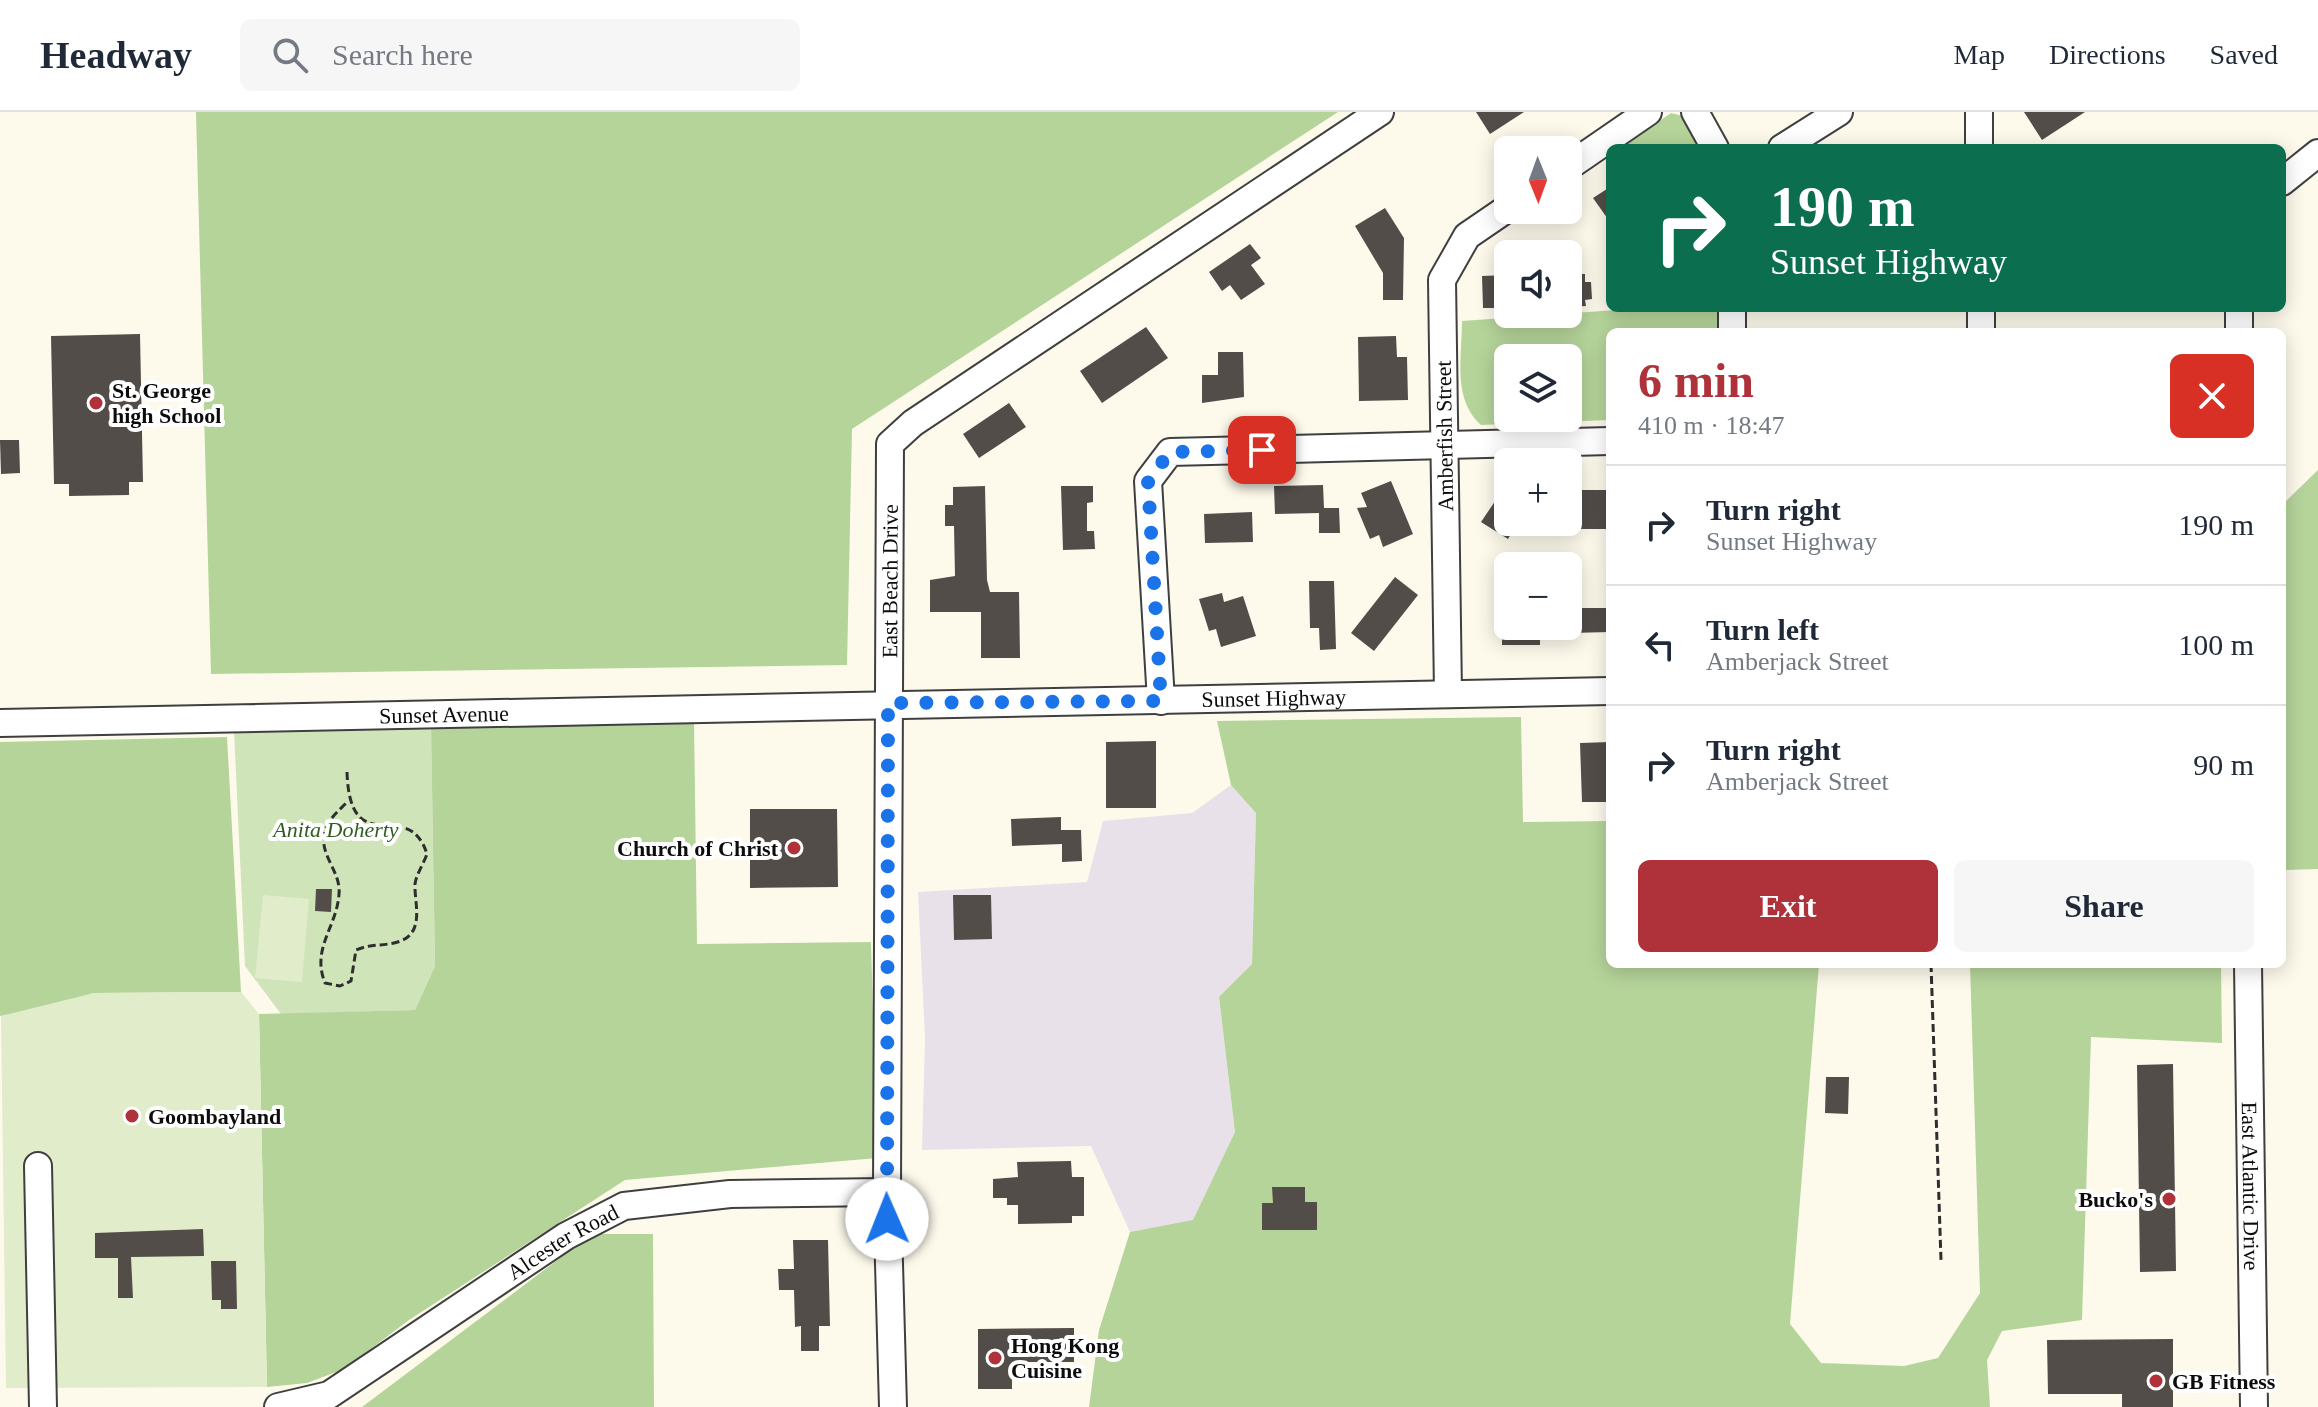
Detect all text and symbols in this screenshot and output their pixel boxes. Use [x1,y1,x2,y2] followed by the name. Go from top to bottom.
[240,19,800,91] search box
[268,33,312,77] icon: search
[40,34,192,76] text: Headway
[332,38,473,71] text: Search here
[1954,39,2005,70] text: Map
[2049,39,2166,70] text: Directions
[2210,39,2278,70] text: Saved
[1494,136,1582,224] north arrow
[1494,136,1582,640] map controls
[1638,176,1742,280] icon: right
[1770,176,1915,238] text: 190 m
[1494,240,1582,328] button: sound
[1770,242,2007,282] text: Sunset Highway
[1494,344,1582,432] button: layers
[1638,354,1754,407] text: 6 min
[2170,354,2254,438] button: close
[1431,360,1458,512] street label: Amberfish Street
[112,378,221,428] place label: St. George high School
[87,394,105,412] marker: St. George high School
[1638,411,1785,440] text: 410 m · 18:47
[1228,416,1296,484] pin
[1240,428,1284,472] icon: arrive
[1494,448,1582,536] button: +
[1706,493,1841,526] text: Turn right
[1638,503,1682,547] icon: right
[877,504,903,658] street label: East Beach Drive
[2178,508,2254,541] text: 190 m
[1706,527,1877,556] text: Sunset Highway
[1494,552,1582,640] button: −
[1706,613,1819,646] text: Turn left
[1638,623,1682,667] icon: left
[2178,628,2254,661] text: 100 m
[1706,647,1889,676] text: Amberjack Street
[1201,684,1346,712] street label: Sunset Highway
[379,701,509,728] street label: Sunset Avenue
[1706,733,1841,766] text: Turn right
[1638,743,1682,787] icon: right
[2193,748,2254,781] text: 90 m
[1706,767,1889,796] text: Amberjack Street
[271,817,399,842] park label: Anita Doherty
[617,836,779,861] place label: Church of Christ
[785,839,803,857] marker: Church of Christ
[1638,860,1938,952] button: Exit
[1954,860,2254,952] button: Share
[2237,1101,2264,1271] street label: East Atlantic Drive
[148,1104,281,1129] place label: Goombayland
[123,1107,141,1125] marker: Goombayland
[845,1177,929,1261] position arrow
[2078,1187,2153,1212] place label: Bucko's
[2160,1190,2178,1208] marker: Bucko's
[502,1199,622,1285] street label: Alcester Road
[1011,1333,1119,1383] place label: Hong Kong Cuisine
[986,1349,1004,1367] marker: Hong Kong Cuisine
[2172,1369,2276,1394] place label: GB Fitness
[2147,1372,2165,1390] marker: GB Fitness

